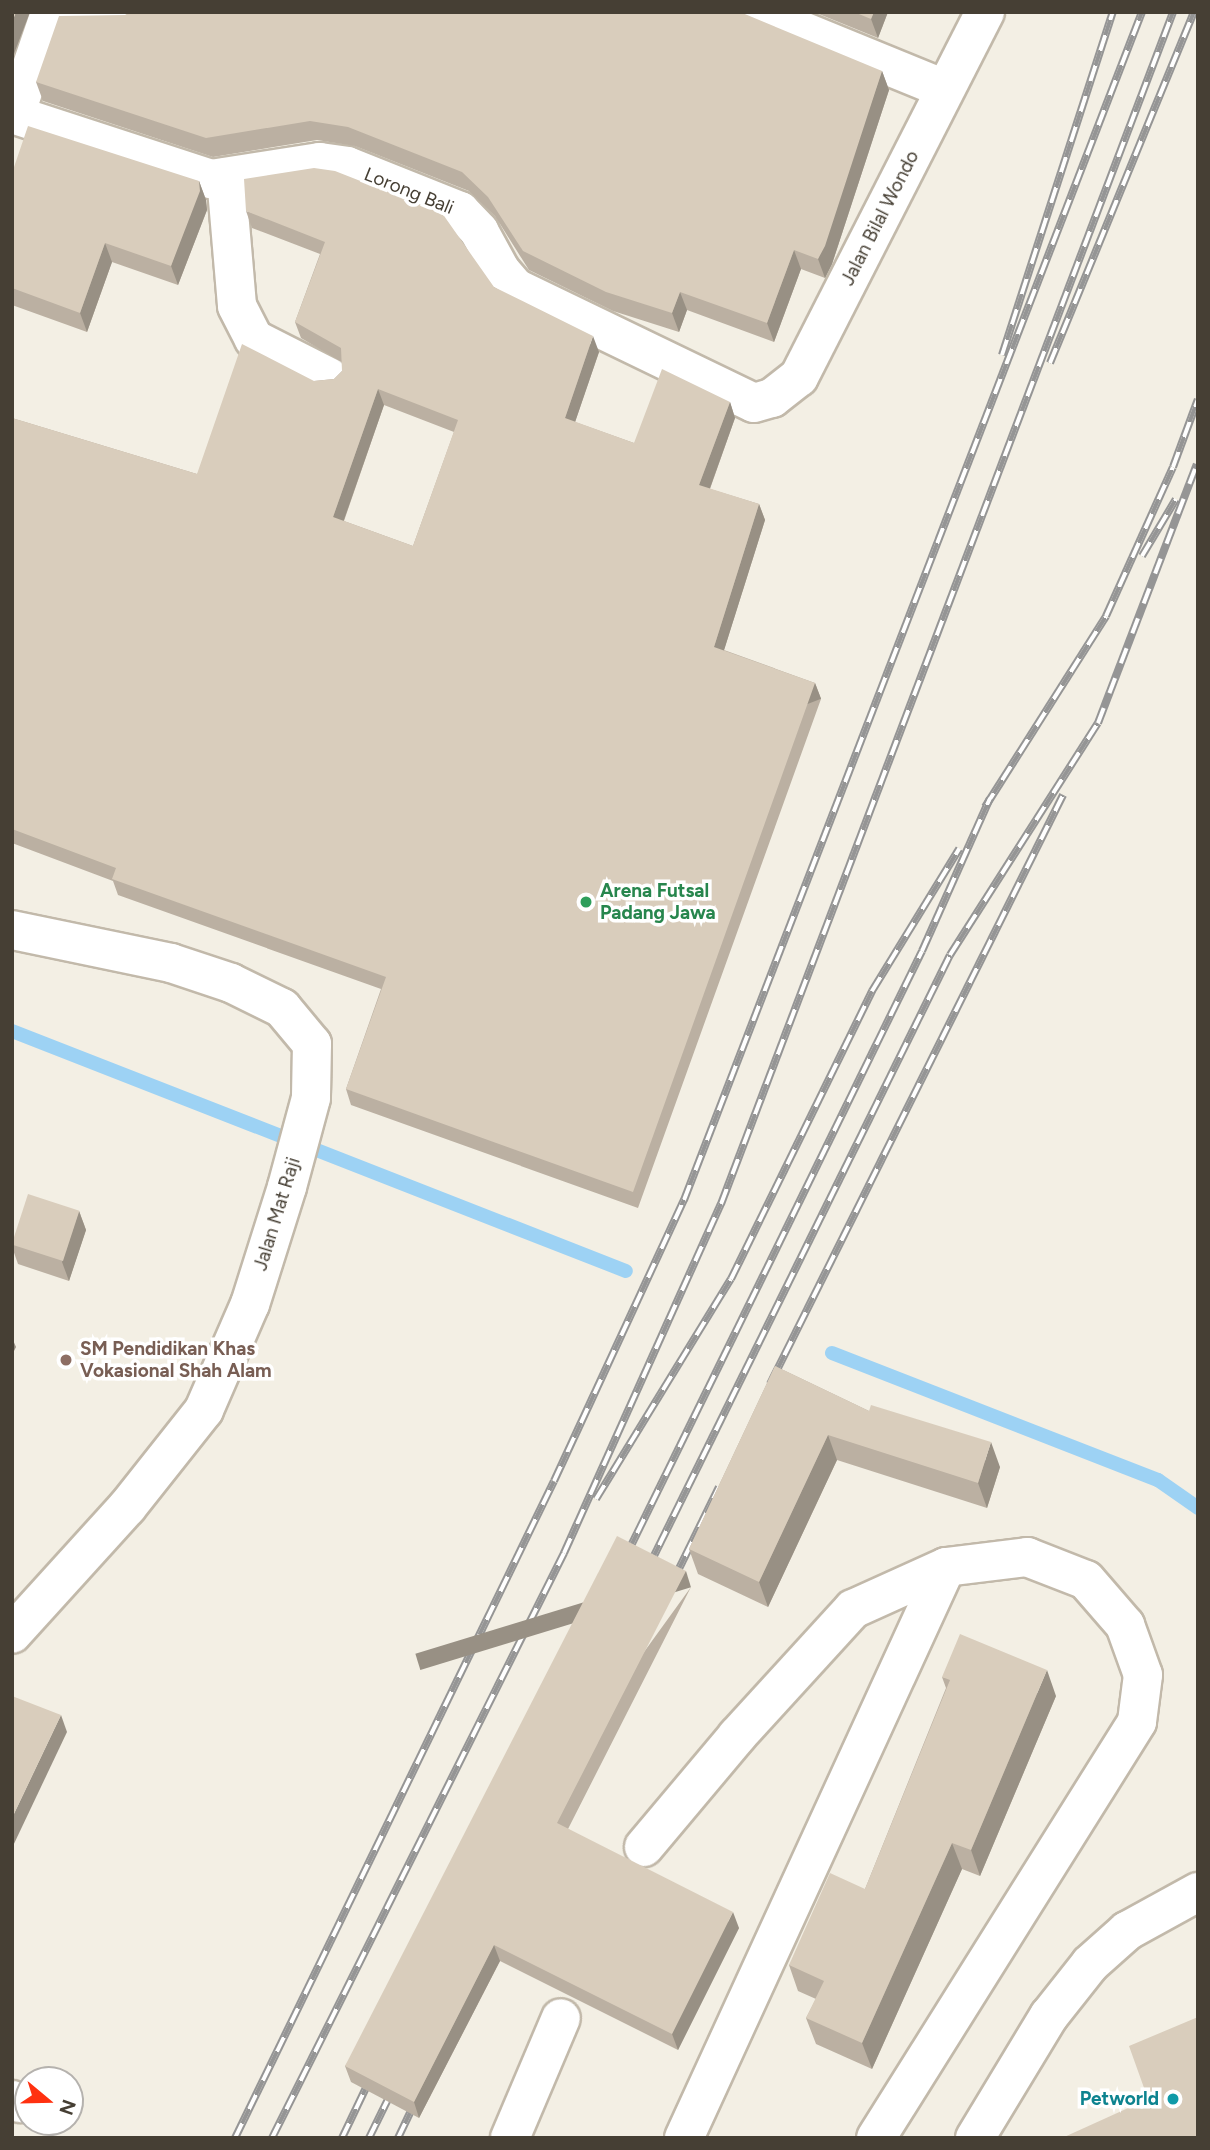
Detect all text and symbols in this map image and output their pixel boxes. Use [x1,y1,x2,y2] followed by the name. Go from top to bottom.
[836,147,924,289] street label: Jalan Bilal Wondo
[361,163,457,219] street label: Lorong Bali
[600,880,716,924] place label: Arena Futsal Padang Jawa
[578,894,594,910] marker: Arena Futsal Padang Jawa
[249,1155,305,1273] street label: Jalan Mat Raji
[80,1338,272,1382] place label: SM Pendidikan Khas Vokasional Shah Alam
[58,1352,74,1368] marker: SM Pendidikan Khas Vokasional Shah Alam
[14,2066,84,2136] north arrow
[1080,2088,1159,2110] place label: Petworld
[1165,2091,1181,2107] marker: Petworld
[54,2097,81,2118] text: N

